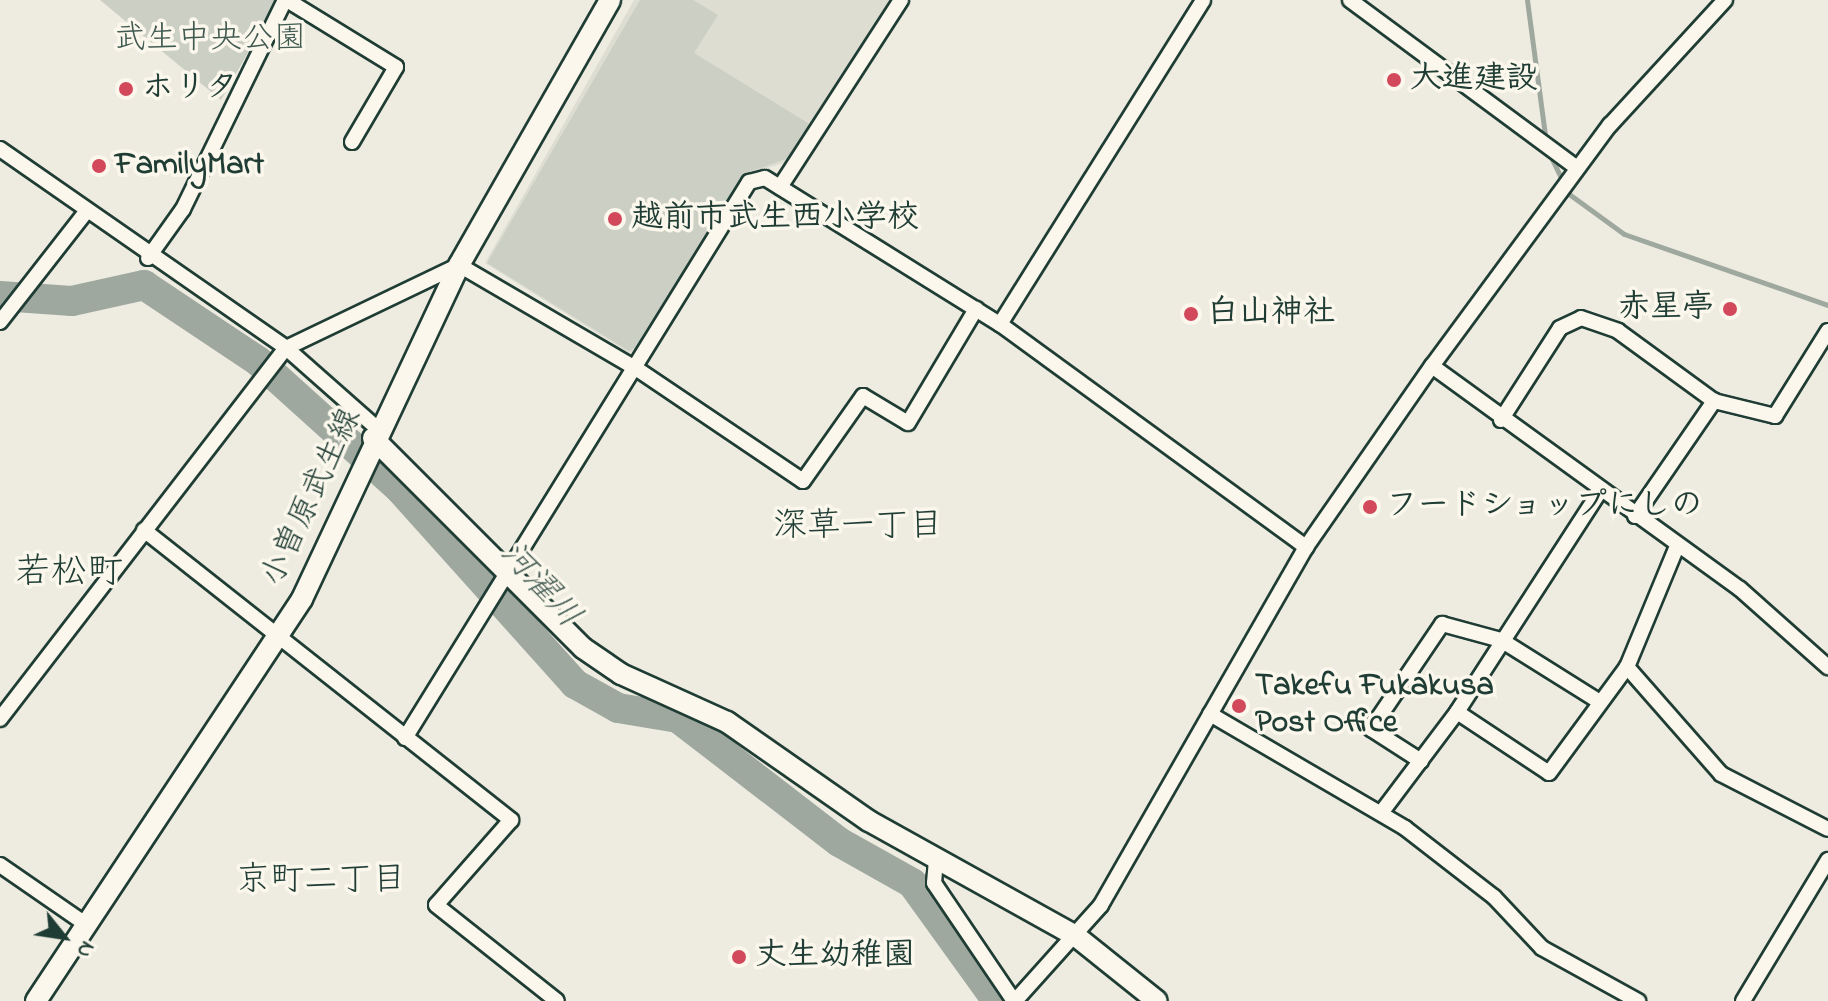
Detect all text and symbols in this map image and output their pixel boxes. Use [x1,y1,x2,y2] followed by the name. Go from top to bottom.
[114,21,306,59] park label: 武生中央公園
[1410,61,1538,99] place label: 大進建設
[142,70,238,108] place label: ホリタ
[1385,71,1403,89] marker: 大進建設
[117,80,135,98] marker: ホリタ
[115,147,264,185] place label: FamilyMart
[90,157,108,175] marker: FamilyMart
[631,200,919,238] place label: 越前市武生西小学校
[606,210,624,228] marker: 越前市武生西小学校
[1618,290,1714,328] place label: 赤星亭
[1207,295,1335,333] place label: 白山神社
[1721,300,1739,318] marker: 赤星亭
[1182,305,1200,323] marker: 白山神社
[255,403,371,593] street label: 小曽原武生線
[1386,488,1705,526] place label: フードショップにしの
[1361,498,1379,516] marker: フードショップにしの
[773,508,943,548] district label: 深草一丁目
[490,534,588,638] water label: 河濯川
[15,552,123,596] district label: 若松町
[1255,669,1494,744] place label: Takefu Fukakusa Post Office
[1230,697,1248,715] marker: Takefu Fukakusa Post Office
[236,862,406,902] district label: 京町二丁目
[24,897,104,977] north arrow
[67,935,102,963] text: N
[755,938,915,976] place label: 丈生幼稚園
[730,948,748,966] marker: 丈生幼稚園

